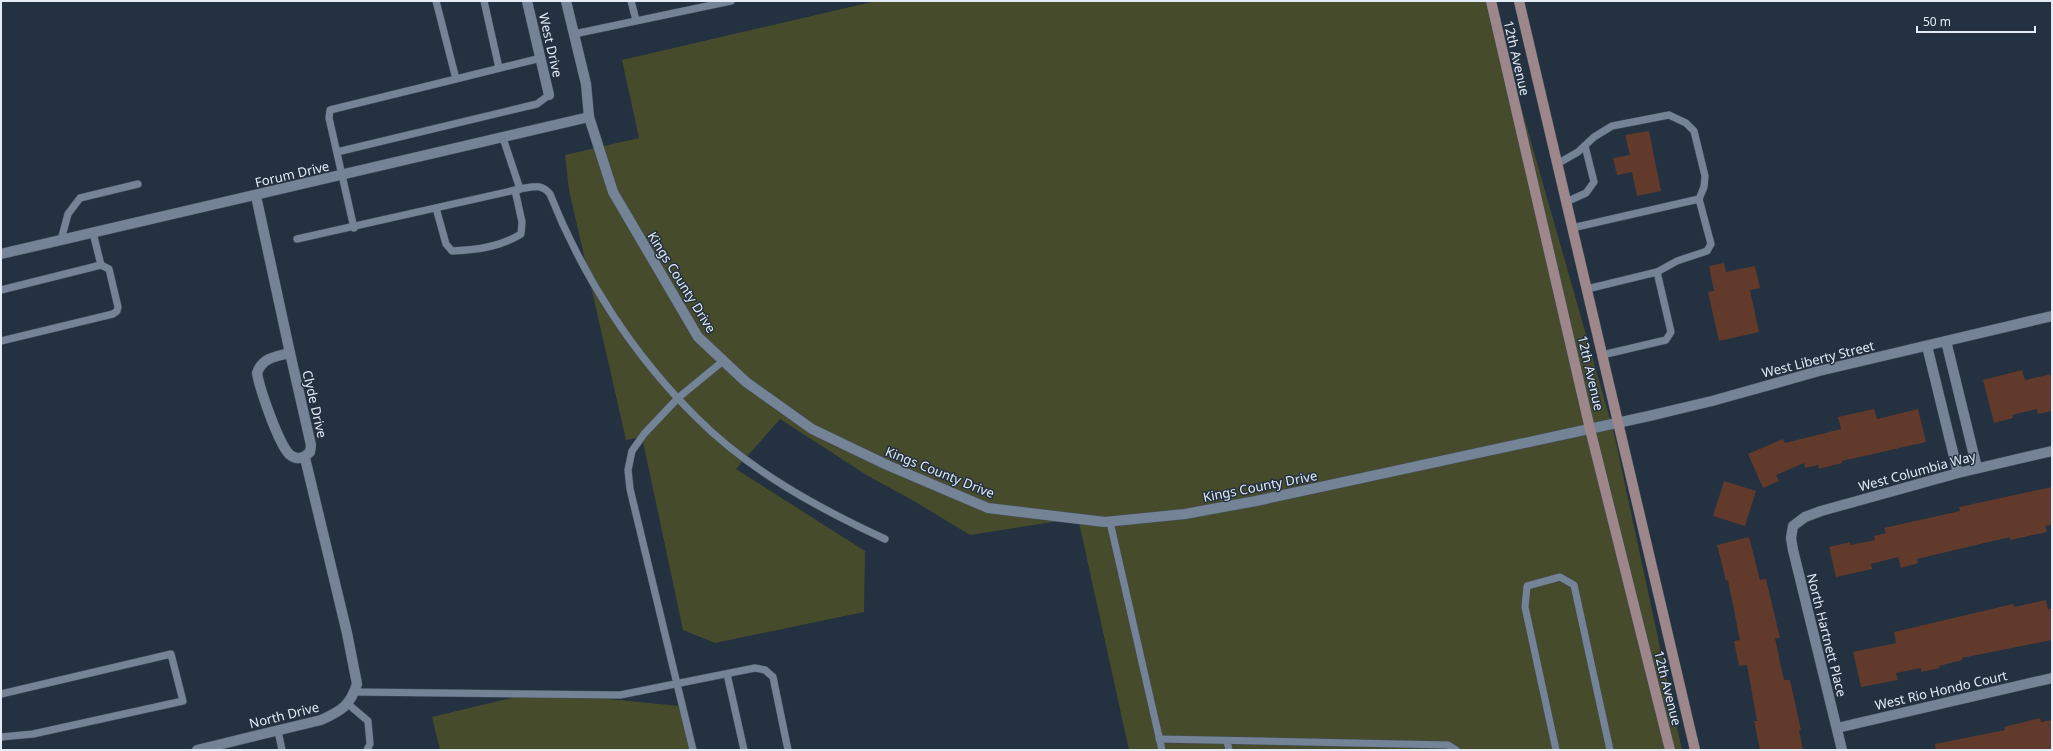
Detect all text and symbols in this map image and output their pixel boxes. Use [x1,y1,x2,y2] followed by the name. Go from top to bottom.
[1917,8,2035,34] scale bar
[535,11,567,79] street label: West Drive
[1923,13,1951,30] text: 50 m
[1500,19,1534,97] street label: 12th Avenue
[253,157,331,191] street label: Forum Drive
[644,228,720,336] street label: Kings County Drive
[1574,334,1608,412] street label: 12th Avenue
[1760,336,1876,382] street label: West Liberty Street
[298,368,332,440] street label: Clyde Drive
[883,442,997,502] street label: Kings County Drive
[1856,447,1978,495] street label: West Columbia Way
[1201,466,1319,506] street label: Kings County Drive
[1803,571,1851,699] street label: North Hartnett Place
[1650,649,1686,727] street label: 12th Avenue
[1873,666,2009,714] street label: West Rio Hondo Court
[247,698,321,732] street label: North Drive

